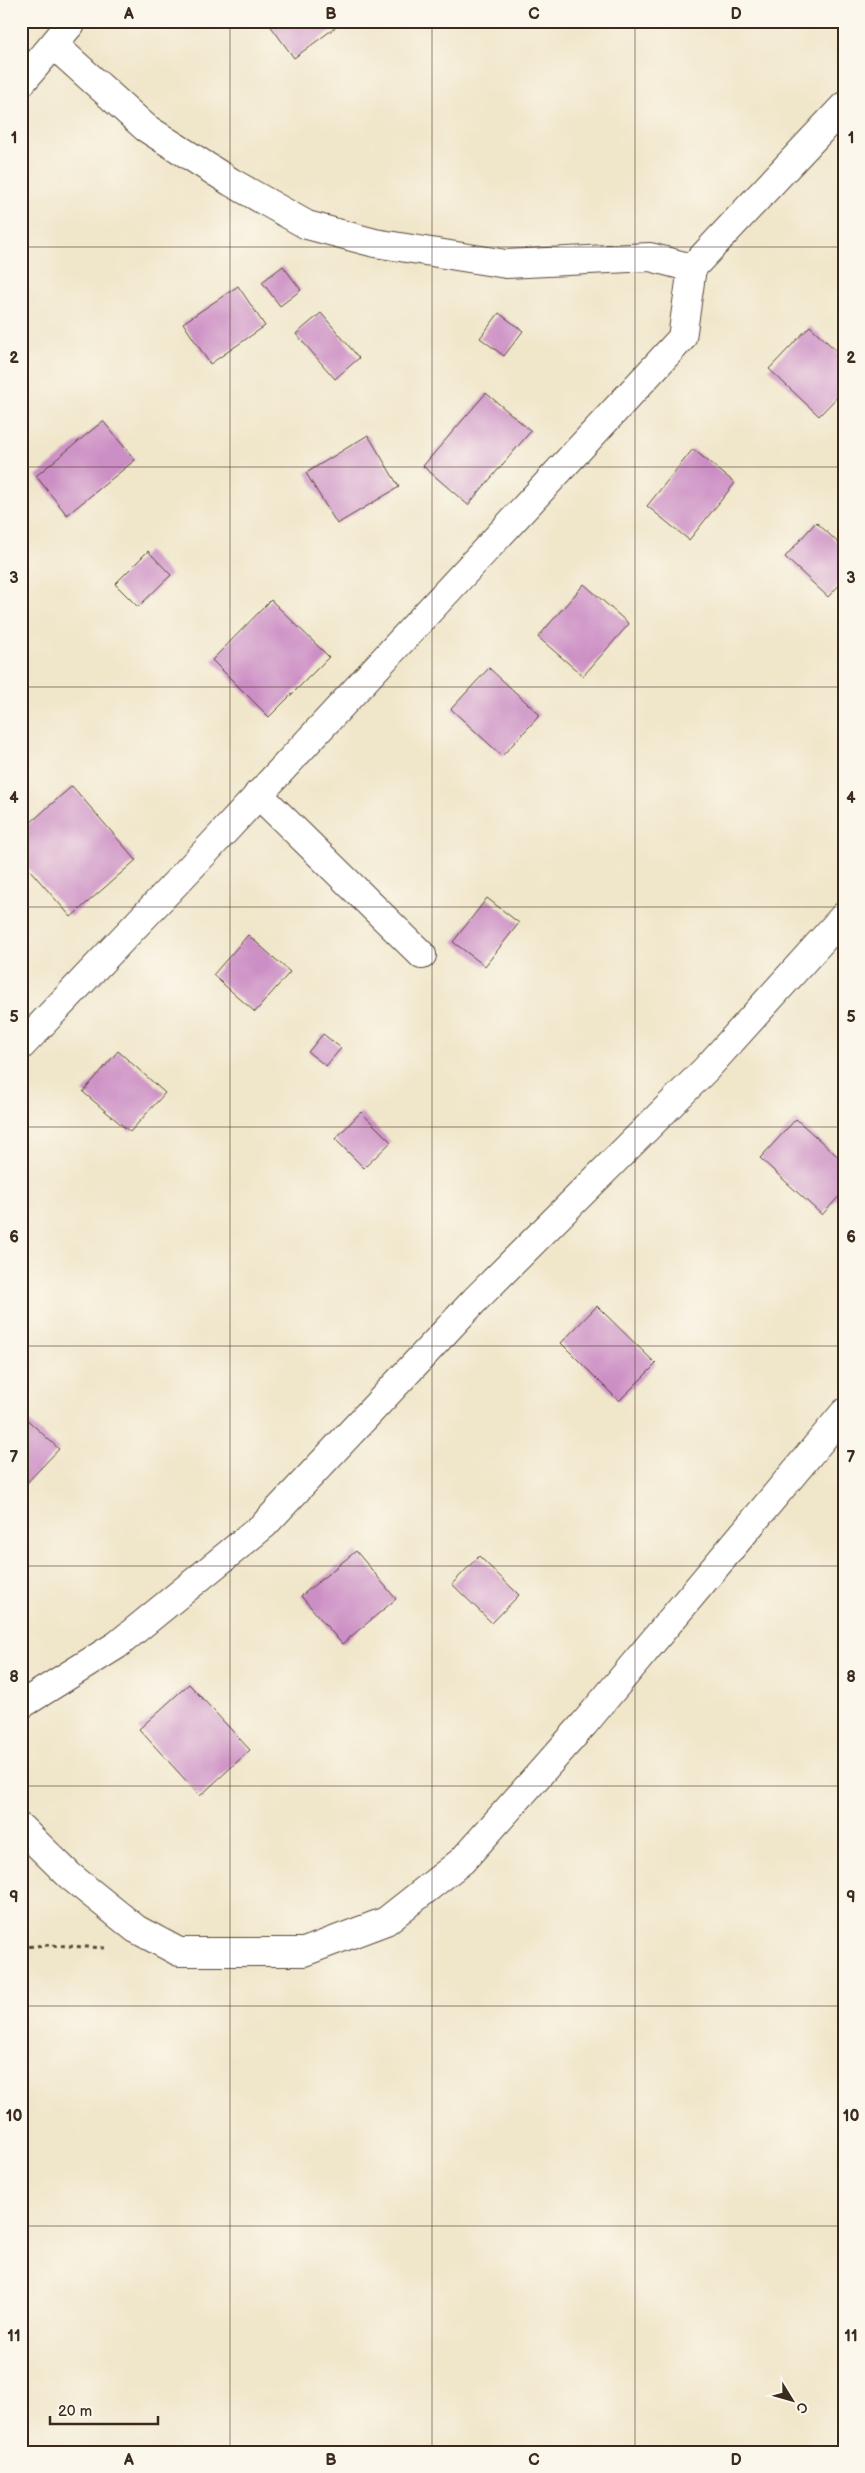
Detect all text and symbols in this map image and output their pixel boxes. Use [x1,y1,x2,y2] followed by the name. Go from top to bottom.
[123,5,134,24] text: A
[325,5,337,24] text: B
[528,5,540,24] text: C
[730,5,742,24] text: D
[11,129,17,148] text: 1
[848,129,854,148] text: 1
[9,349,19,368] text: 2
[846,349,856,368] text: 2
[9,569,19,588] text: 3
[846,569,856,588] text: 3
[9,789,19,808] text: 4
[846,789,856,808] text: 4
[9,1008,19,1027] text: 5
[846,1008,856,1027] text: 5
[9,1228,19,1247] text: 6
[846,1228,856,1247] text: 6
[10,1448,19,1467] text: 7
[847,1448,856,1467] text: 7
[9,1668,19,1687] text: 8
[846,1668,856,1687] text: 8
[9,1888,19,1907] text: 9
[846,1888,856,1907] text: 9
[6,2107,22,2126] text: 10
[843,2107,859,2126] text: 10
[7,2327,21,2346] text: 11
[844,2327,858,2346] text: 11
[768,2376,818,2426] north arrow
[50,2393,158,2425] scale bar
[792,2399,812,2417] text: С
[58,2402,92,2421] text: 20 m
[123,2451,134,2470] text: A
[325,2451,337,2470] text: B
[528,2451,540,2470] text: C
[730,2451,742,2470] text: D

